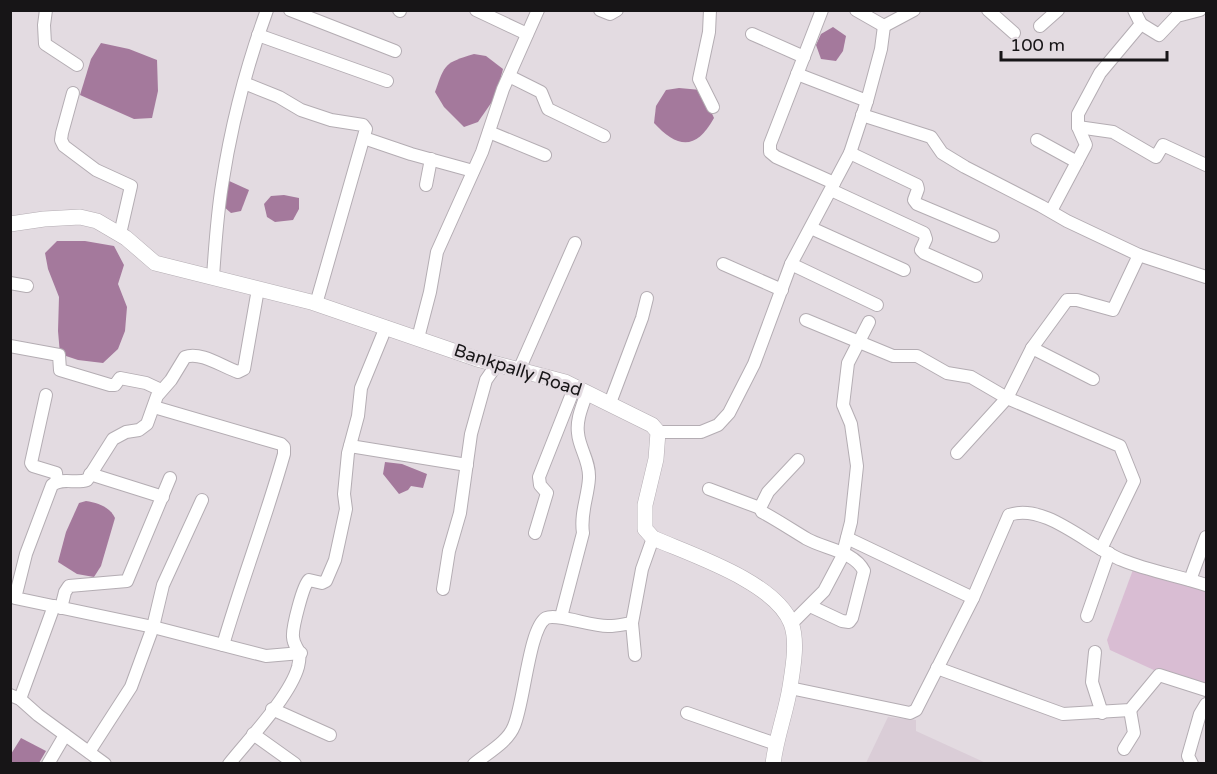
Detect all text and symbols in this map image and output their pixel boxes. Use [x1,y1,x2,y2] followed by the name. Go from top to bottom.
[1001,24,1168,62] scale bar
[1010,34,1065,56] text: 100 m
[451,339,585,401] street label: Bankpally Road

